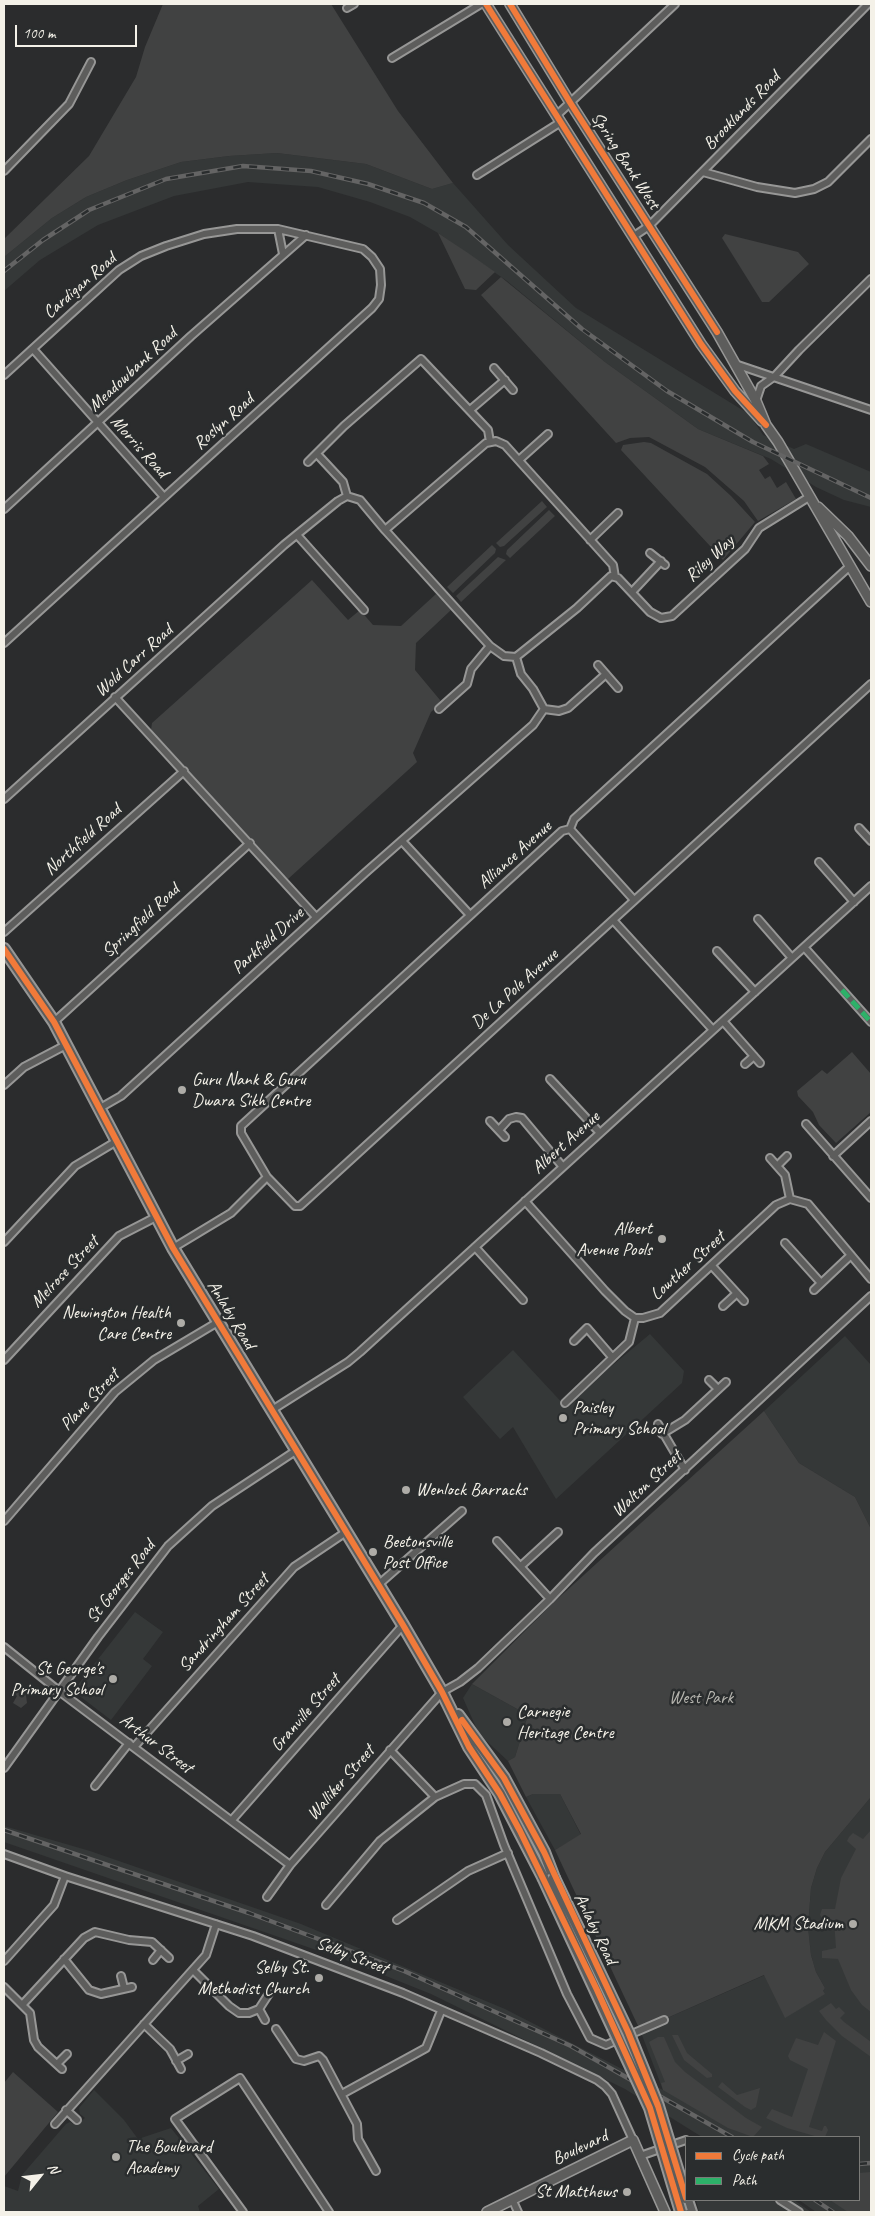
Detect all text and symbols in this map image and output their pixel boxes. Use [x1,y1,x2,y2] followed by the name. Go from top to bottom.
[18,15,140,47] scale bar
[23,24,55,43] text: 100 m
[699,67,785,155] street label: Brooklands Road
[586,108,664,214] street label: Spring Bank West
[39,248,121,324] street label: Cardigan Road
[84,323,182,417] street label: Meadowbank Road
[189,389,259,455] street label: Roslyn Road
[105,411,173,483] street label: Morris Road
[681,531,739,587] street label: Riley Way
[91,620,177,702] street label: Wold Carr Road
[40,800,126,880] street label: Northfield Road
[474,816,556,894] street label: Alliance Avenue
[98,879,184,963] street label: Springfield Road
[228,903,308,979] street label: Parkfield Drive
[467,944,563,1034] street label: De La Pole Avenue
[192,1069,310,1112] place label: Guru Nank & Guru Dwara Sikh Centre
[176,1084,188,1096] marker: Guru Nank & Guru Dwara Sikh Centre
[528,1107,604,1179] street label: Albert Avenue
[577,1218,652,1260] place label: Albert Avenue Pools
[646,1227,730,1305] street label: Lowther Street
[26,1232,104,1312] street label: Melrose Street
[656,1233,668,1245] marker: Albert Avenue Pools
[202,1277,260,1353] street label: Anlaby Road
[62,1302,171,1345] place label: Newington Health Care Centre
[175,1317,187,1329] marker: Newington Health Care Centre
[56,1364,124,1436] street label: Plane Street
[573,1397,665,1440] place label: Paisley Primary School
[557,1412,569,1424] marker: Paisley Primary School
[608,1446,686,1522] street label: Walton Street
[416,1479,527,1501] place label: Wenlock Barracks
[400,1484,412,1496] marker: Wenlock Barracks
[383,1531,452,1574] place label: Beetonsville Post Office
[82,1536,160,1628] street label: St Georges Road
[367,1546,379,1558] marker: Beetonsville Post Office
[174,1569,274,1677] street label: Sandringham Street
[11,1658,103,1700] place label: St George's Primary School
[266,1670,346,1756] street label: Granville Street
[107,1673,119,1685] marker: St George's Primary School
[669,1687,733,1709] park label: West Park
[517,1701,613,1744] place label: Carnegie Heritage Centre
[115,1709,197,1779] street label: Arthur Street
[501,1716,513,1728] marker: Carnegie Heritage Centre
[302,1741,380,1825] street label: Walliker Street
[569,1890,621,1968] street label: Anlaby Road
[754,1913,843,1935] place label: MKM Stadium
[847,1918,859,1930] marker: MKM Stadium
[313,1932,391,1980] street label: Selby Street
[198,1957,309,2000] place label: Selby St. Methodist Church
[313,1972,325,1984] marker: Selby St. Methodist Church
[549,2126,611,2170] street label: Boulevard
[126,2136,212,2178] place label: The Boulevard Academy
[685,2136,860,2201] legend
[732,2146,784,2165] text: Cycle path
[15,2151,65,2201] north arrow
[110,2151,122,2163] marker: The Boulevard Academy
[44,2161,63,2176] text: N
[732,2171,757,2190] text: Path
[535,2181,617,2203] place label: St Matthews
[621,2186,633,2198] marker: St Matthews

